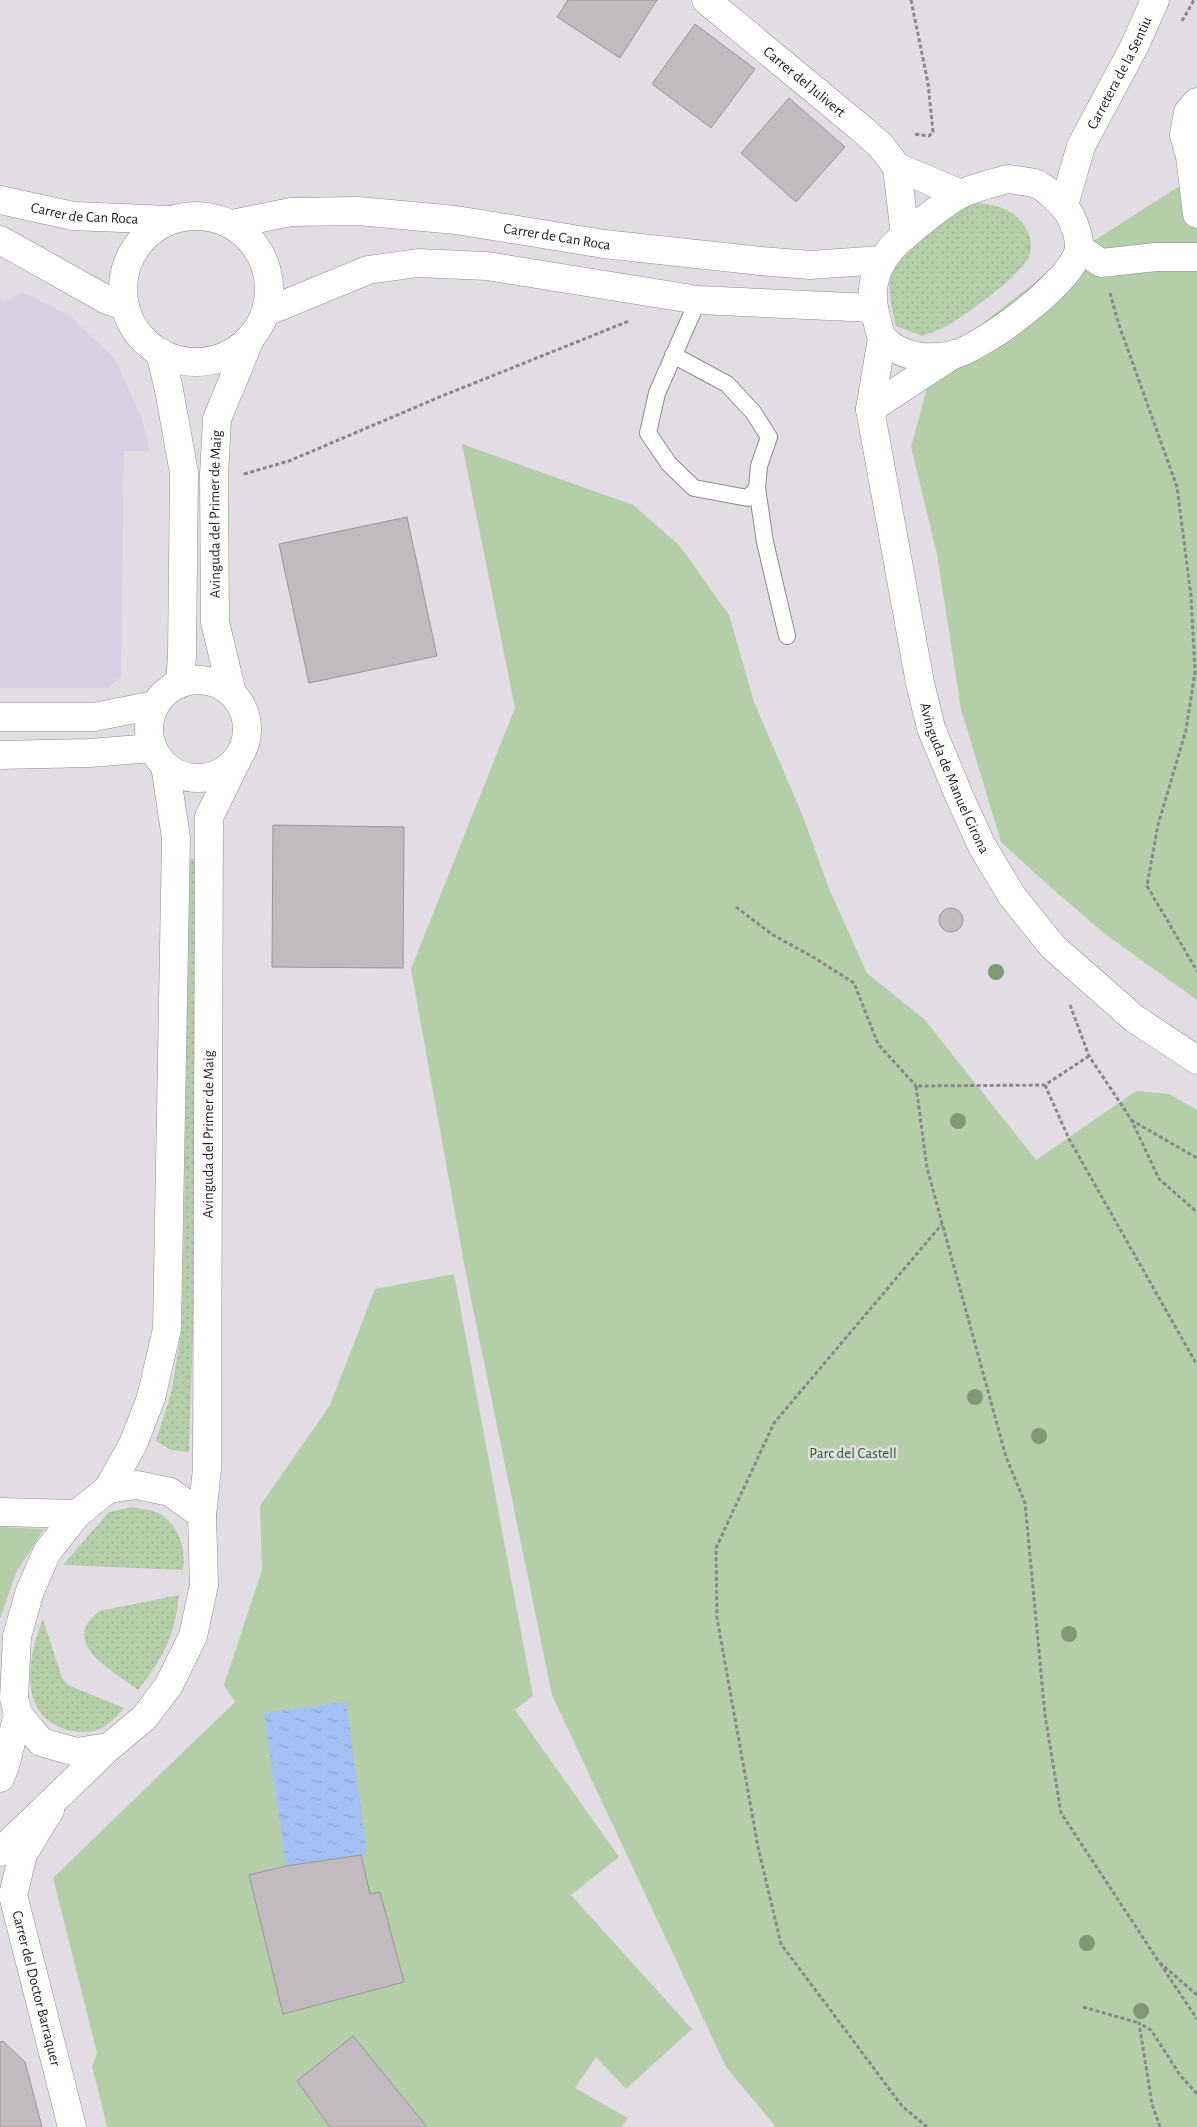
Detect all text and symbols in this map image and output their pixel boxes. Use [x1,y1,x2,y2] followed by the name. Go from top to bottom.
[1084,14,1154,132] street label: Carretera de la Sentiu
[761,43,849,120] street label: Carrer del Julivert
[29,199,139,226] street label: Carrer de Can Roca
[502,220,611,252] street label: Carrer de Can Roca
[206,429,224,598] street label: Avinguda del Primer de Maig
[918,701,992,856] street label: Avinguda de Manuel Girona
[200,1049,216,1218] street label: Avinguda del Primer de Maig
[809,1446,897,1461] park label: Parc del Castell
[10,1909,64,2068] street label: Carrer del Doctor Barraquer

